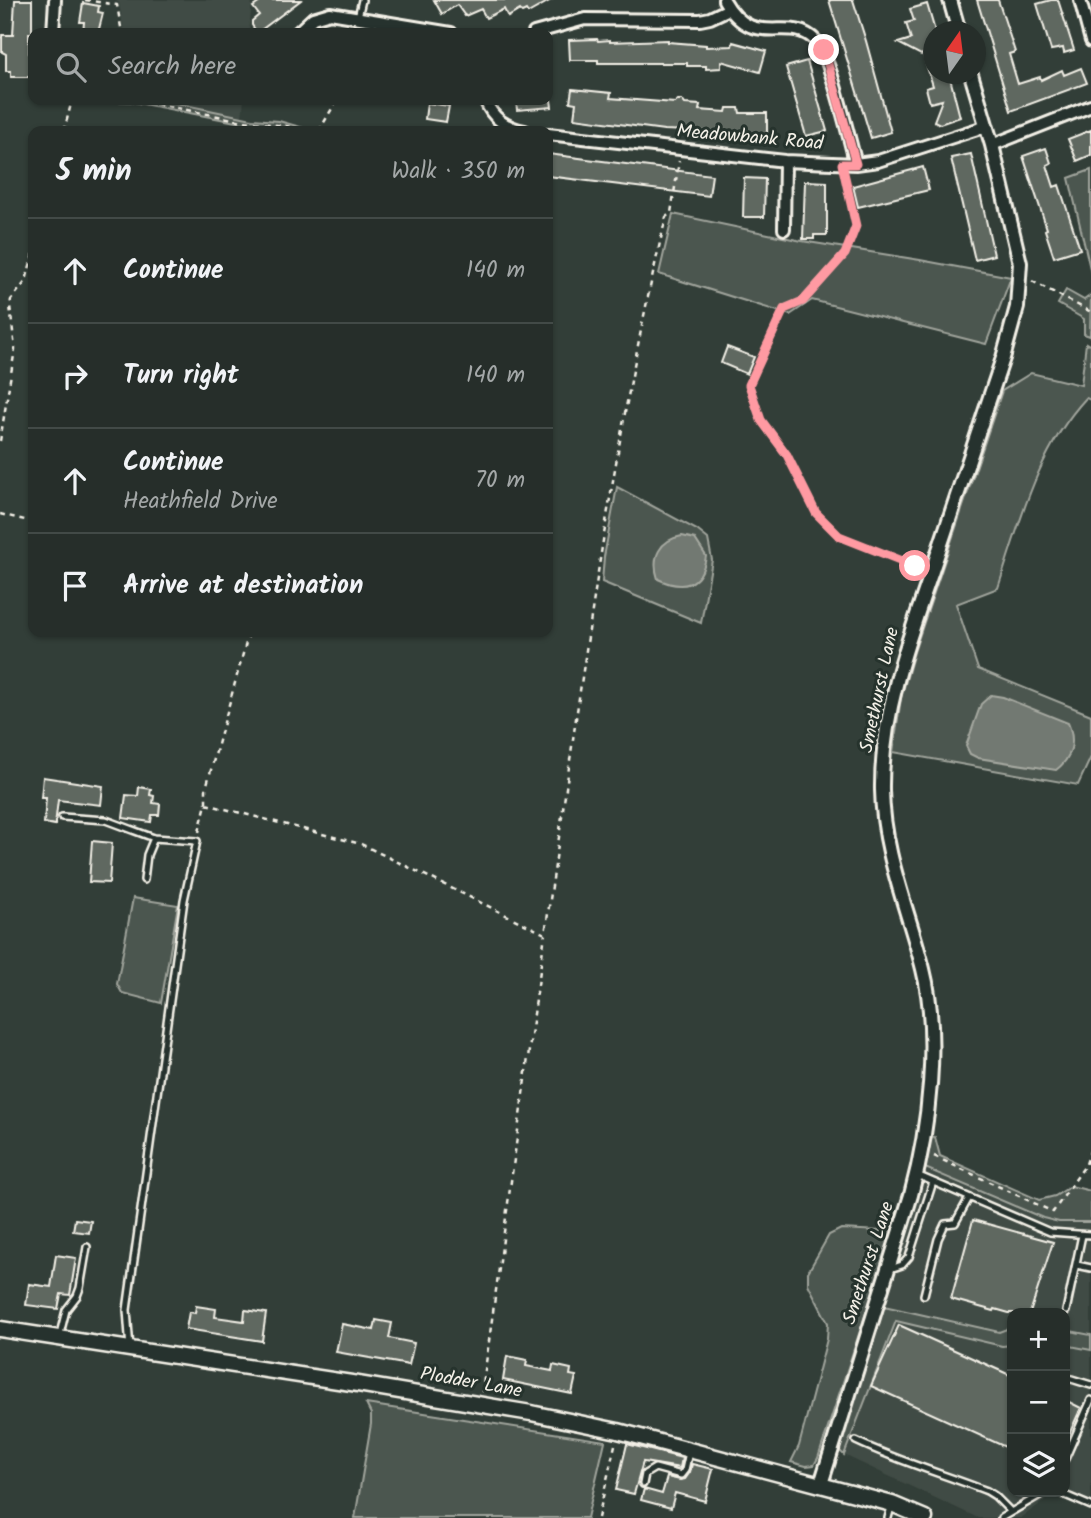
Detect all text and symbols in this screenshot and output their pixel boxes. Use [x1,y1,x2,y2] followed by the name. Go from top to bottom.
[923,21,986,84] north arrow
[28,28,553,105] search box
[808,34,839,65] route end
[108,46,236,88] text: Search here
[52,48,90,86] icon: search
[675,117,825,159] street label: Meadowbank Road
[56,148,132,196] text: 5 min
[391,154,525,190] text: Walk · 350 m
[123,250,224,292] text: Continue
[56,252,94,290] icon: ahead
[466,253,525,289] text: 140 m
[123,355,239,397] text: Turn right
[56,357,94,395] icon: right
[466,358,525,394] text: 140 m
[123,442,224,484] text: Continue
[56,462,94,500] icon: ahead
[475,463,525,499] text: 70 m
[123,484,278,520] text: Heathfield Drive
[899,550,930,581] route start
[123,565,363,607] text: Arrive at destination
[56,567,94,605] icon: arrive
[852,624,908,756] street label: Smethurst Lane
[835,1197,903,1328] street label: Smethurst Lane
[1007,1308,1070,1497] map controls
[1007,1308,1070,1371] button: +
[418,1359,525,1407] street label: Plodder Lane
[1007,1371,1070,1434] button: −
[1007,1434,1070,1497] button: layers

